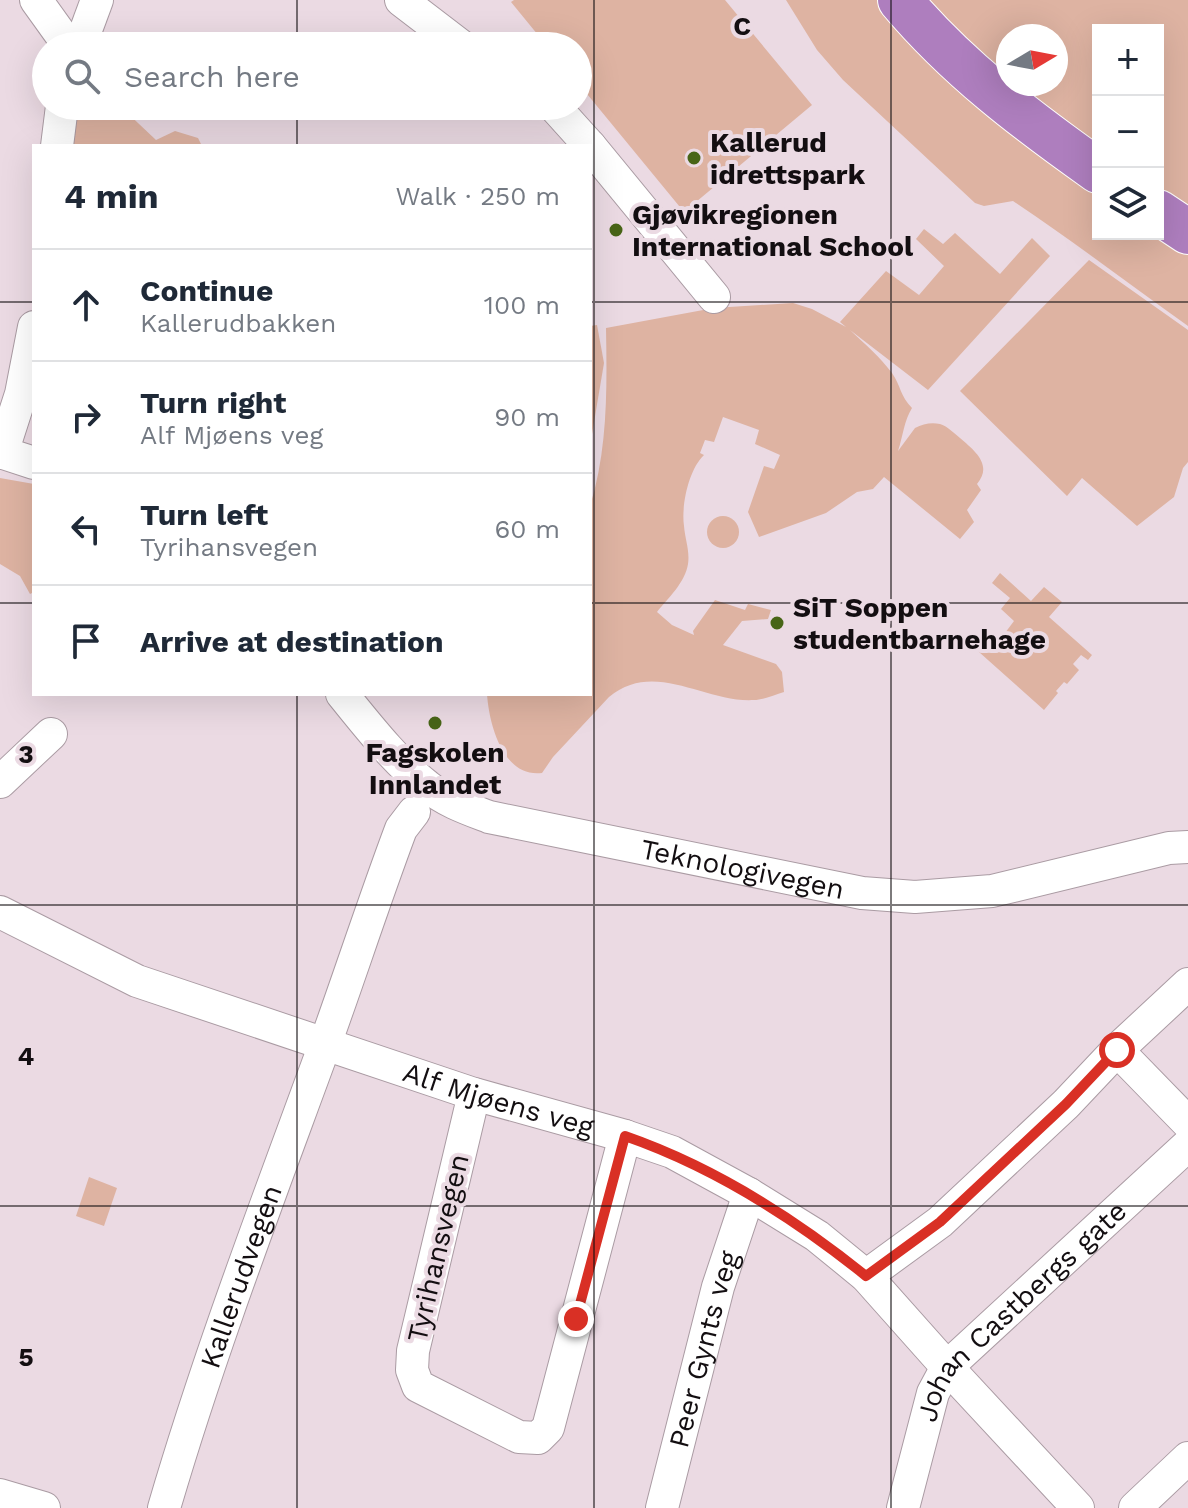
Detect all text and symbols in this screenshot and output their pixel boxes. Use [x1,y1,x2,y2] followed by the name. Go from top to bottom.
[733,11,751,41] text: C
[996,24,1068,96] north arrow
[1092,24,1164,240] map controls
[1092,24,1164,96] button: +
[32,32,592,120] search box
[60,54,104,98] icon: search
[124,59,300,94] text: Search here
[1092,96,1164,168] button: −
[710,126,866,191] place label: Kallerud idrettspark
[685,149,703,167] marker: Kallerud idrettspark
[1092,168,1164,240] button: layers
[64,176,159,216] text: 4 min
[395,181,560,211] text: Walk · 250 m
[632,198,914,263] place label: Gjøvikregionen International School
[607,221,625,239] marker: Gjøvikregionen International School
[140,273,273,308] text: Continue
[64,283,108,327] icon: ahead
[484,290,560,320] text: 100 m
[140,308,336,338] text: Kallerudbakken
[140,385,286,420] text: Turn right
[64,395,108,439] icon: right
[494,402,560,432] text: 90 m
[140,420,323,450] text: Alf Mjøens veg
[140,497,268,532] text: Turn left
[64,507,108,551] icon: left
[494,514,560,544] text: 60 m
[140,532,318,562] text: Tyrihansvegen
[793,591,1046,656] place label: SiT Soppen studentbarnehage
[768,614,786,632] marker: SiT Soppen studentbarnehage
[64,619,108,663] icon: arrive
[140,624,444,659] text: Arrive at destination
[426,714,444,732] marker: Fagskolen Innlandet
[366,736,505,801] place label: Fagskolen Innlandet
[18,739,34,769] text: 3
[638,832,847,906] street label: Teknologivegen
[1099,1032,1135,1068] route start
[18,1041,35,1071] text: 4
[399,1055,598,1143] street label: Alf Mjøens veg
[400,1151,476,1345] street label: Tyrihansvegen
[193,1180,288,1372] street label: Kallerudvegen
[910,1194,1133,1425] street label: Johan Castbergs gate
[661,1247,745,1451] street label: Peer Gynts veg
[558,1301,594,1337] route end
[18,1342,34,1372] text: 5

